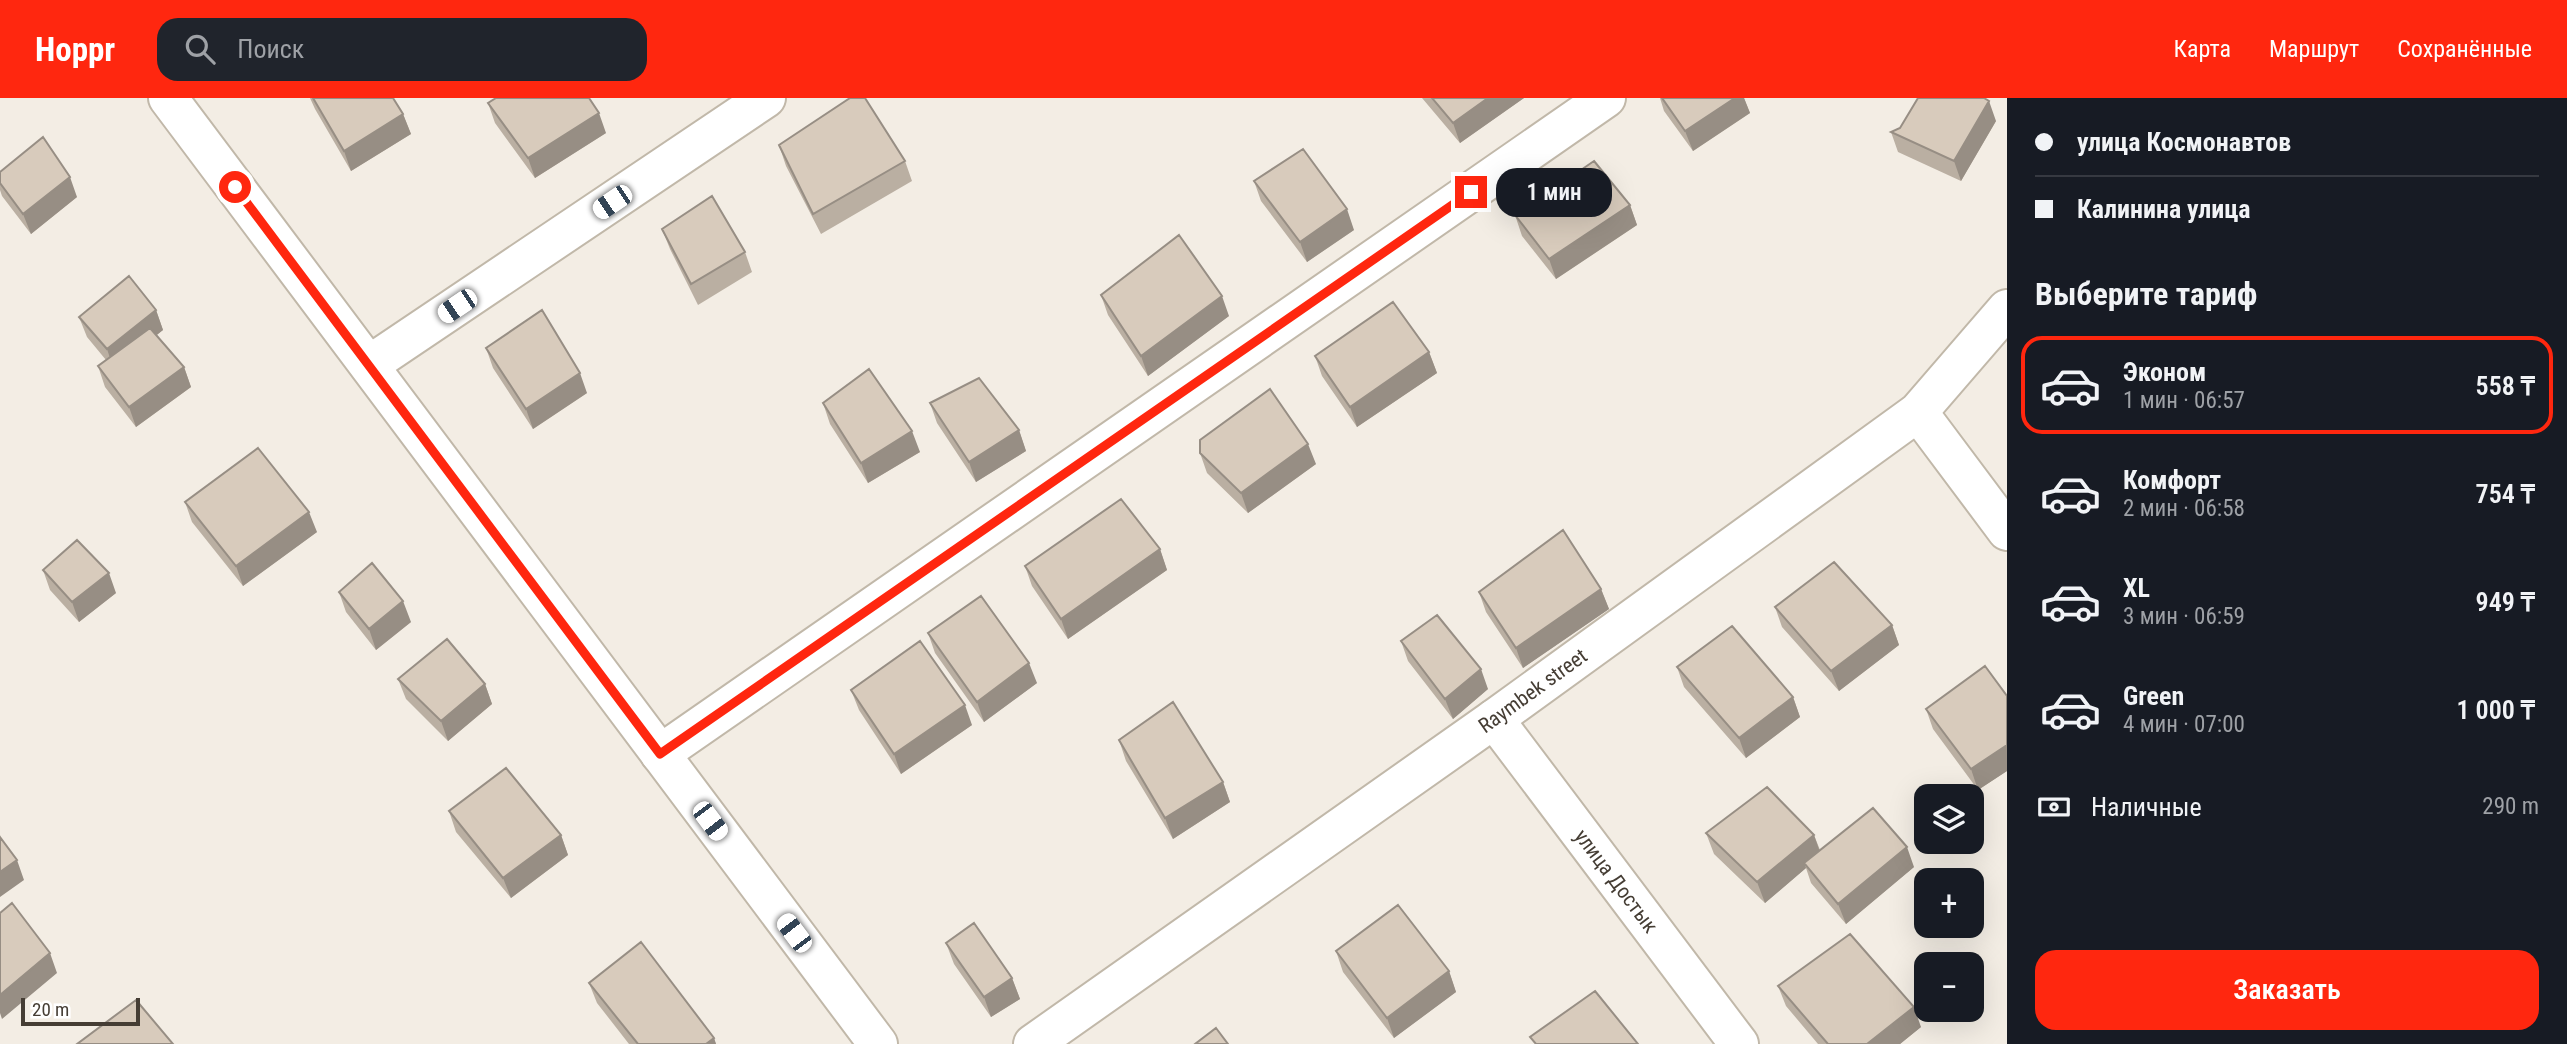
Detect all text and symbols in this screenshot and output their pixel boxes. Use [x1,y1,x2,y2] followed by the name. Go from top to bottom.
[157,18,647,81] search box
[35,30,115,69] text: Hoppr
[181,30,219,68] icon: search
[237,34,304,64] text: Поиск
[2174,35,2231,63] text: Карта
[2269,35,2359,63] text: Маршрут
[2397,35,2532,63] text: Сохранённые
[2077,127,2291,157] text: улица Космонавтов
[1496,168,1611,217] callout: 1 мин
[219,171,251,203] route start
[1455,176,1487,208] route end
[1526,179,1582,206] text: 1 мин
[589,182,636,222] car
[2077,194,2251,224] text: Калинина улица
[2035,275,2257,313] text: Выберите тариф
[434,286,481,326] car
[2039,354,2102,417] icon: car
[2123,357,2206,387] text: Эконом
[2476,371,2535,401] text: 558 ₸
[2123,387,2245,414] text: 1 мин · 06:57
[2039,462,2102,525] icon: car
[2123,465,2221,495] text: Комфорт
[2476,479,2535,509] text: 754 ₸
[2123,495,2245,522] text: 2 мин · 06:58
[2039,570,2102,633] icon: car
[2123,573,2150,603] text: XL
[2476,587,2535,617] text: 949 ₸
[2123,603,2245,630] text: 3 мин · 06:59
[1474,644,1592,738] street label: Raymbek street
[2039,678,2102,741] icon: car
[2123,681,2184,711] text: Green
[2457,695,2535,725] text: 1 000 ₸
[2123,711,2245,738] text: 4 мин · 07:00
[1914,784,1984,1022] map controls
[1914,784,1984,854] button: layers
[2035,788,2073,826] icon: cash
[2091,792,2202,822] text: Наличные
[2482,793,2539,820] text: 290 m
[689,798,732,844] car
[1570,825,1663,937] street label: улица Достык
[1914,868,1984,938] button: +
[773,910,816,956] car
[2035,950,2539,1030] button: Заказать
[1914,952,1984,1022] button: −
[21,995,140,1027] scale bar
[32,998,69,1021] text: 20 m

